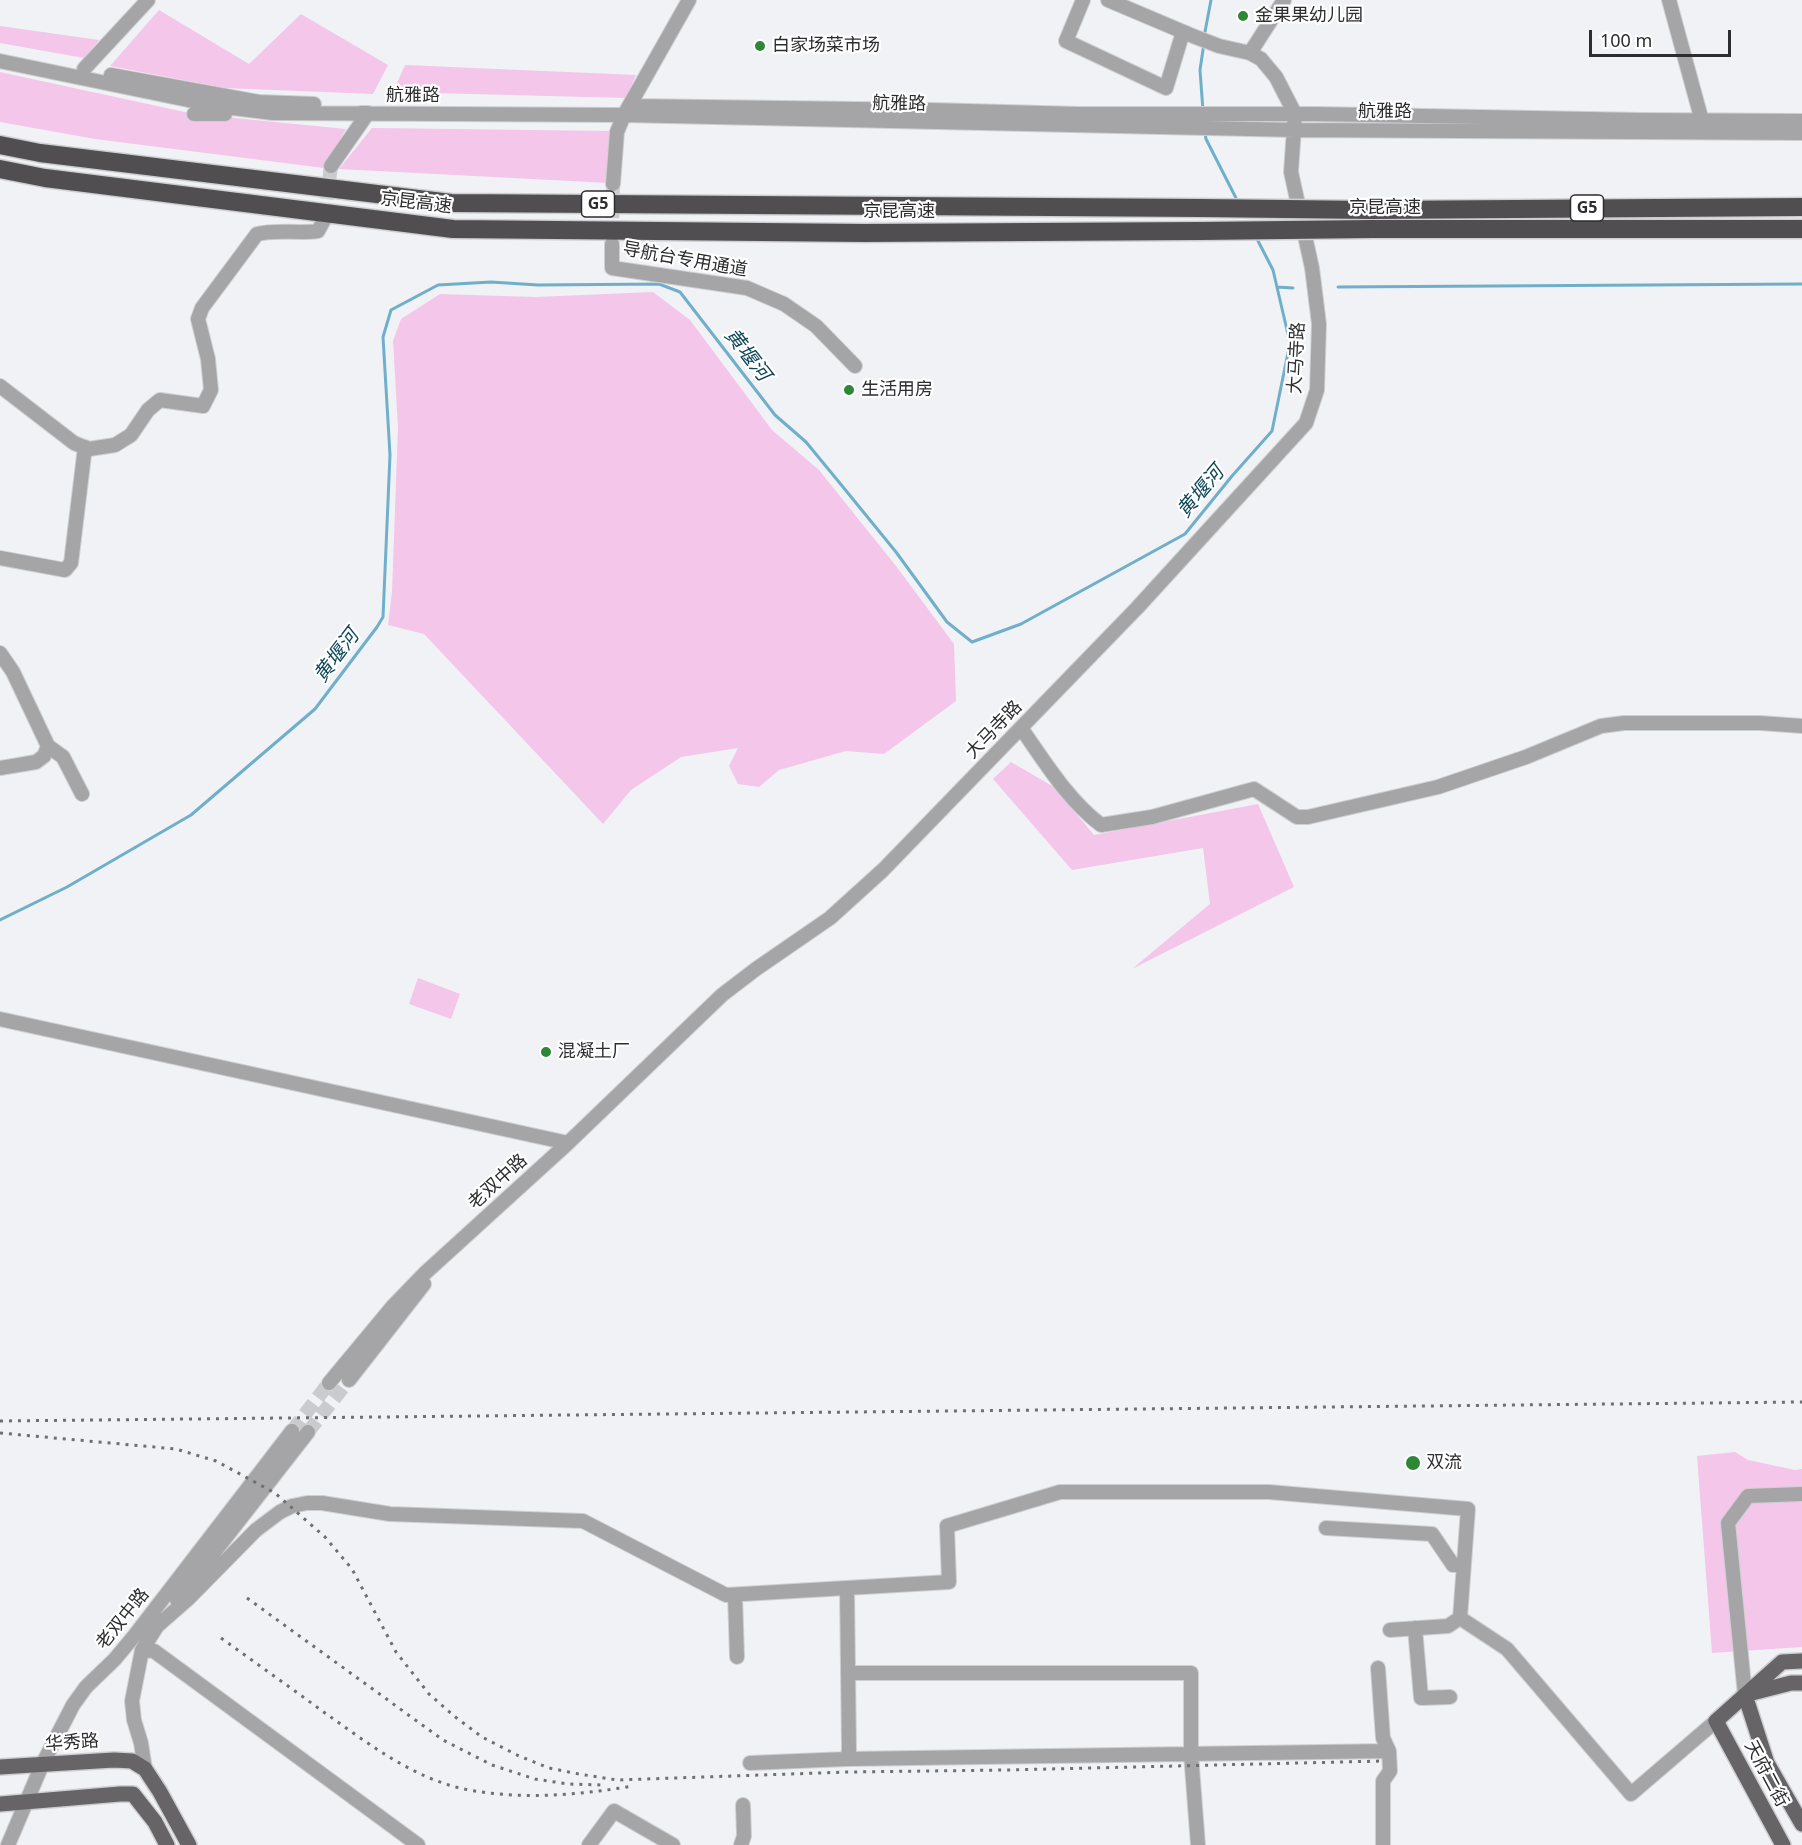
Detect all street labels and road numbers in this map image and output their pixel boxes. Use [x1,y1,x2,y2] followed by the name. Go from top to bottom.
[386,85,440,107] street label: 航雅路
[872,93,926,115] street label: 航雅路
[1358,101,1412,123] street label: 航雅路
[379,188,453,218] street label: 京昆高速
[582,191,614,217] road number: G5
[1570,195,1604,221] road number: G5
[1349,197,1421,219] street label: 京昆高速
[863,201,935,223] street label: 京昆高速
[621,238,749,282] street label: 导航台专用通道
[1284,321,1310,395] street label: 大马寺路
[961,697,1027,763] street label: 大马寺路
[464,1150,532,1214] street label: 老双中路
[92,1584,154,1654] street label: 老双中路
[44,1730,100,1756] street label: 华秀路
[1740,1737,1792,1811] street label: 天府二街

